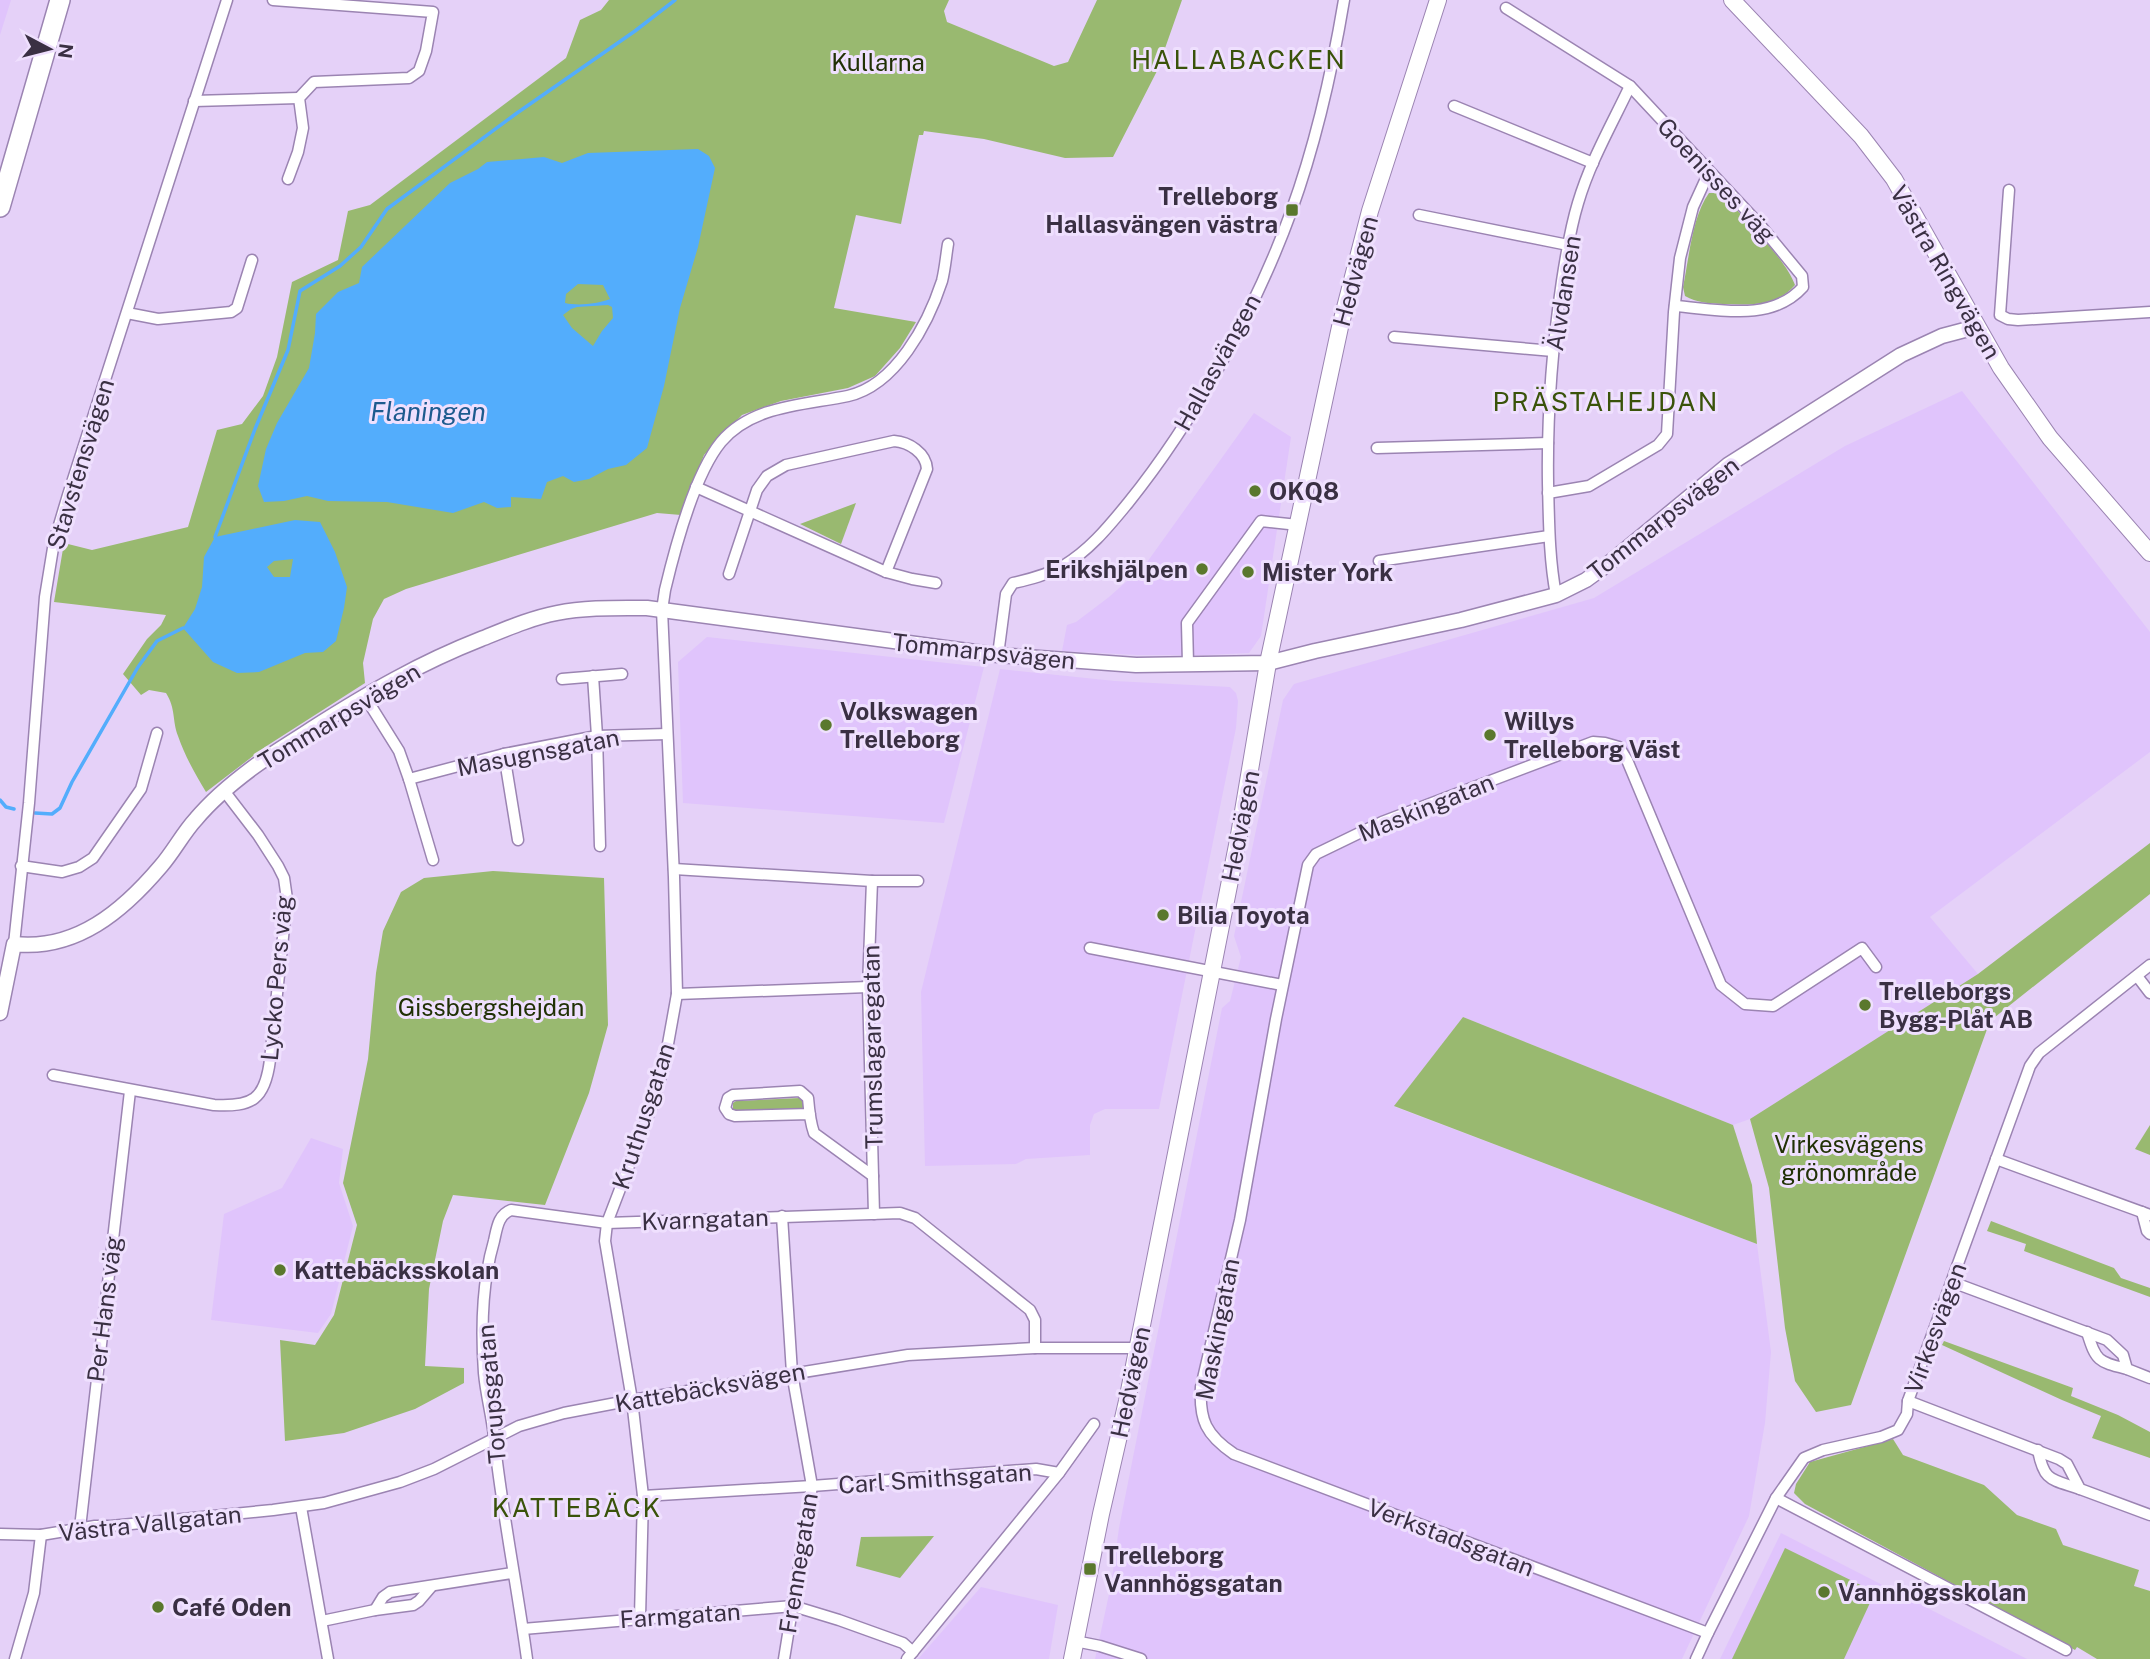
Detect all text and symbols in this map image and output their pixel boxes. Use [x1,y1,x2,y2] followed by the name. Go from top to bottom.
[14,14,84,84] north arrow
[54,42,78,60] text: N
[1131,44,1347,75] district label: HALLABACKEN
[831,48,925,76] park label: Kullarna
[1652,112,1782,248] street label: Goenisses väg
[1885,180,2007,364] street label: Västra Ringvägen
[1045,182,1278,238] place label: Trelleborg Hallasvängen västra
[1284,202,1300,218] marker: Trelleborg Hallasvängen västra
[1327,213,1383,329] street label: Hedvägen
[1540,233,1586,353] street label: Älvdansen
[1168,289,1266,435] street label: Hallasvängen
[41,375,119,553] street label: Stavstensvägen
[1493,386,1719,417] district label: PRÄSTAHEJDAN
[370,396,486,427] water label: Flaningen
[1582,450,1744,586] street label: Tommarpsvägen
[1269,477,1339,505] place label: OKQ8
[1247,483,1263,499] marker: OKQ8
[1045,555,1188,583] place label: Erikshjälpen
[1262,558,1393,586] place label: Mister York
[1194,561,1210,577] marker: Erikshjälpen
[1240,564,1256,580] marker: Mister York
[891,627,1077,675] street label: Tommarpsvägen
[253,657,425,775] street label: Tommarpsvägen
[840,697,978,753] place label: Volkswagen Trelleborg
[1504,707,1681,763] place label: Willys Trelleborg Väst
[818,717,834,733] marker: Volkswagen Trelleborg
[454,723,622,781] street label: Masugnsgatan
[1482,727,1498,743] marker: Willys Trelleborg Väst
[1354,767,1498,847] street label: Maskingatan
[1215,768,1265,884] street label: Hedvägen
[255,894,297,1062] street label: Lycko Pers väg
[1177,901,1310,929] place label: Bilia Toyota
[1155,907,1171,923] marker: Bilia Toyota
[856,945,888,1149] street label: Trumslagaregatan
[1879,977,2033,1033] place label: Trelleborgs Bygg-Plåt AB
[398,993,584,1021] park label: Gissbergshejdan
[1857,997,1873,1013] marker: Trelleborgs Bygg-Plåt AB
[606,1039,680,1193] street label: Kruthusgatan
[1774,1130,1924,1186] park label: Virkesvägens grönområde
[641,1203,769,1235] street label: Kvarngatan
[81,1234,127,1384] street label: Per Hans väg
[294,1256,499,1284] place label: Kattebäcksskolan
[1190,1256,1244,1402] street label: Maskingatan
[1898,1259,1972,1397] street label: Virkesvägen
[272,1262,288,1278] marker: Kattebäcksskolan
[471,1323,511,1465] street label: Torupsgatan
[1105,1324,1155,1440] street label: Hedvägen
[613,1357,807,1417] street label: Kattebäcksvägen
[837,1457,1033,1499] street label: Carl Smithsgatan
[773,1491,823,1635] street label: Frennegatan
[492,1492,662,1523] district label: KATTEBÄCK
[1364,1492,1538,1582] street label: Verkstadsgatan
[57,1499,243,1547] street label: Västra Vallgatan
[1104,1541,1283,1597] place label: Trelleborg Vannhögsgatan
[1082,1561,1098,1577] marker: Trelleborg Vannhögsgatan
[1838,1578,2026,1606] place label: Vannhögsskolan
[1816,1584,1832,1600] marker: Vannhögsskolan
[172,1593,292,1621] place label: Café Oden
[619,1597,741,1633] street label: Farmgatan
[150,1599,166,1615] marker: Café Oden

